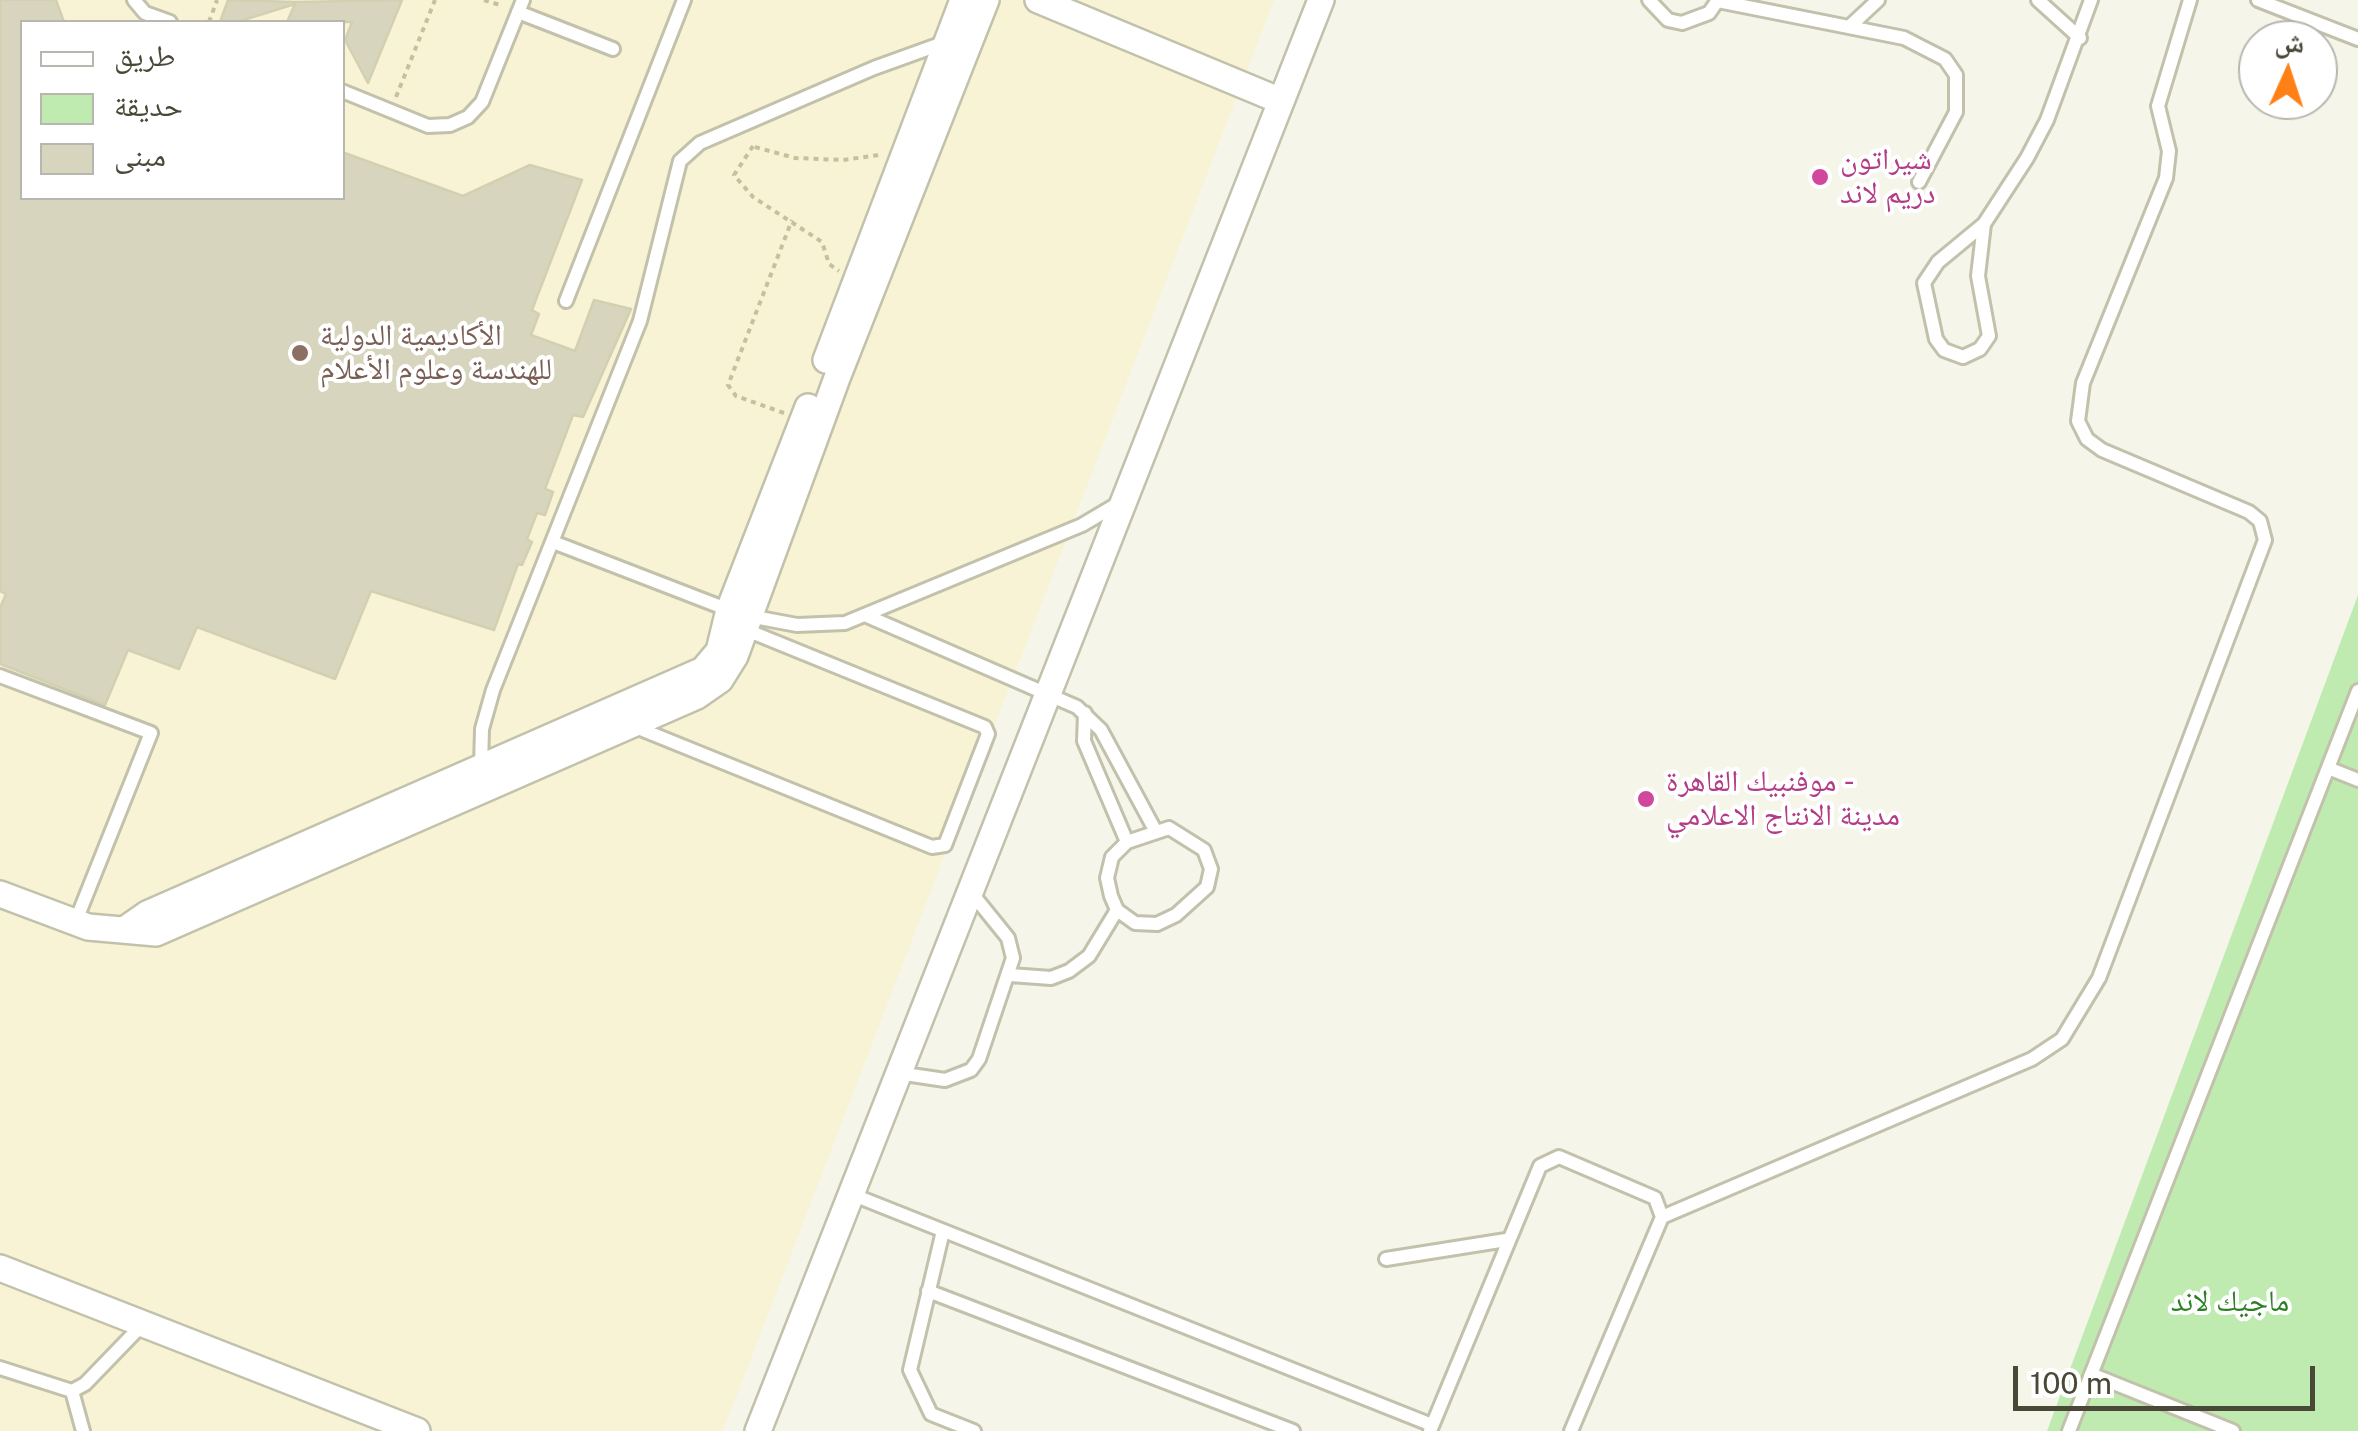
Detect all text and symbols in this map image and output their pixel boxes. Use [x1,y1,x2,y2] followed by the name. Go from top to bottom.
[20,20,345,200] legend
[2238,20,2338,120] north arrow
[2274,24,2305,59] text: ش
[114,37,175,73] text: طريق
[114,87,183,123] text: حديقة
[114,137,166,173] text: مبنى
[1840,142,1935,212] place label: شيراتون دريم لاند
[1809,166,1831,188] marker: شيراتون دريم لاند
[320,318,552,388] place label: الأكاديمية الدولية للهندسة وعلوم الأعلام
[289,342,311,364] marker: الأكاديمية الدولية للهندسة وعلوم الأعلام
[1666,764,1900,834] place label: موفنبيك القاهرة - مدينة الانتاج الاعلامي
[1635,788,1657,810] marker: موفنبيك القاهرة - مدينة الانتاج الاعلامي
[2171,1284,2289,1320] park label: ماجيك لاند
[2018,1346,2320,1408] scale bar
[2030,1365,2112,1401] text: 100 m

